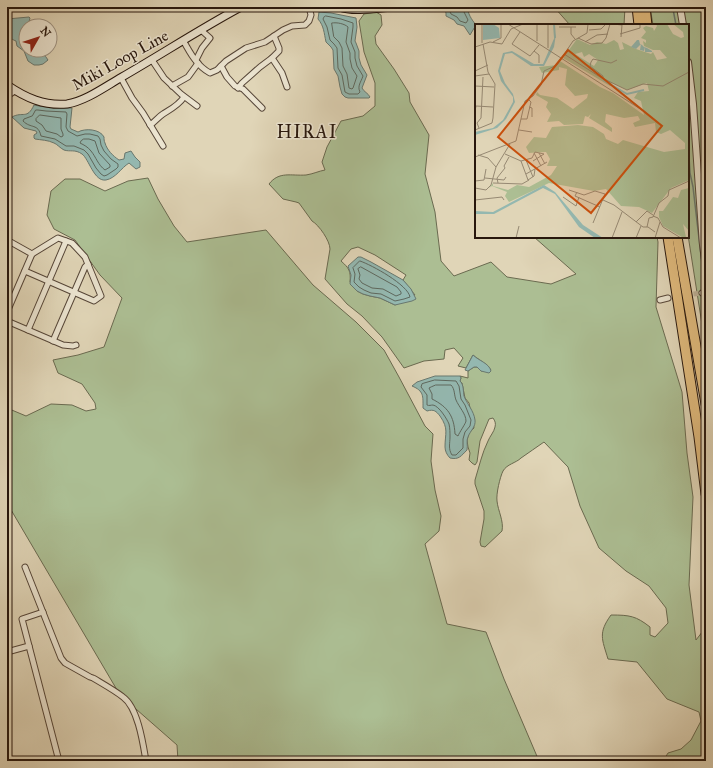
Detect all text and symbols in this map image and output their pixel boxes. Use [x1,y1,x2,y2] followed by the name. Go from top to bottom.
[18,18,58,58] north arrow
[37,24,54,40] text: N
[475,24,689,238] inset map
[68,26,172,94] street label: Miki Loop Line
[277,121,337,143] district label: HIRAI

